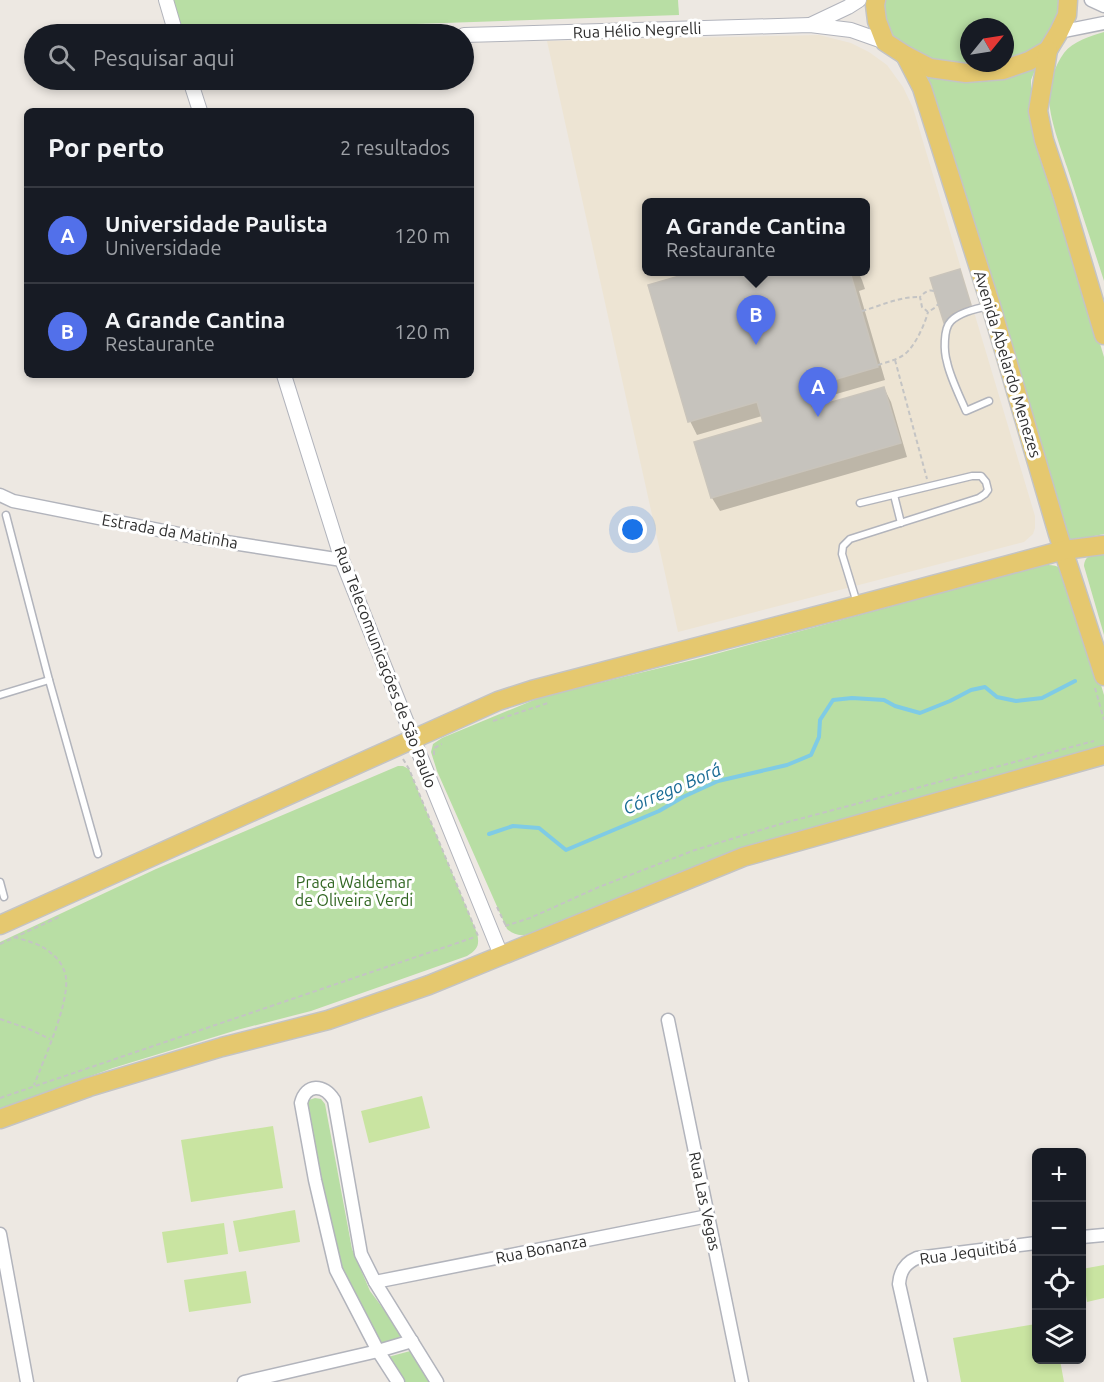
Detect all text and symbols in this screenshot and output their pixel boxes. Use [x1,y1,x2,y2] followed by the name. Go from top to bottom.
[960,18,1014,72] north arrow
[572,19,702,41] street label: Rua Hélio Negrelli
[24,24,474,90] search box
[45,41,78,74] icon: search
[93,45,235,70] text: Pesquisar aqui
[48,133,164,162] text: Por perto
[340,136,450,159] text: 2 resultados
[642,198,870,276] popup
[105,211,328,236] text: Universidade Paulista
[666,213,846,238] text: A Grande Cantina
[60,224,75,247] text: A
[394,224,450,247] text: 120 m
[105,236,222,259] text: Universidade
[666,238,776,261] text: Restaurante
[971,268,1045,460] street label: Avenida Abelardo Menezes
[736,296,776,345] pin: B
[105,307,285,332] text: A Grande Cantina
[61,320,74,343] text: B
[394,320,450,343] text: 120 m
[105,332,215,355] text: Restaurante
[798,368,838,417] pin: A
[101,510,239,552] street label: Estrada da Matinha
[618,515,647,544] your location
[331,544,441,790] street label: Rua Telecomunicações de São Paulo
[620,758,724,818] water label: Córrego Borá
[295,873,413,909] park label: Praça Waldemar de Oliveira Verdi
[1032,1148,1086,1364] map controls
[1032,1148,1086,1202] button: +
[686,1150,724,1252] street label: Rua Las Vegas
[1032,1202,1086,1256] button: −
[494,1231,588,1267] street label: Rua Bonanza
[918,1236,1018,1268] street label: Rua Jequitibá
[1032,1256,1086,1310] button: locate
[1032,1310,1086,1364] button: layers

